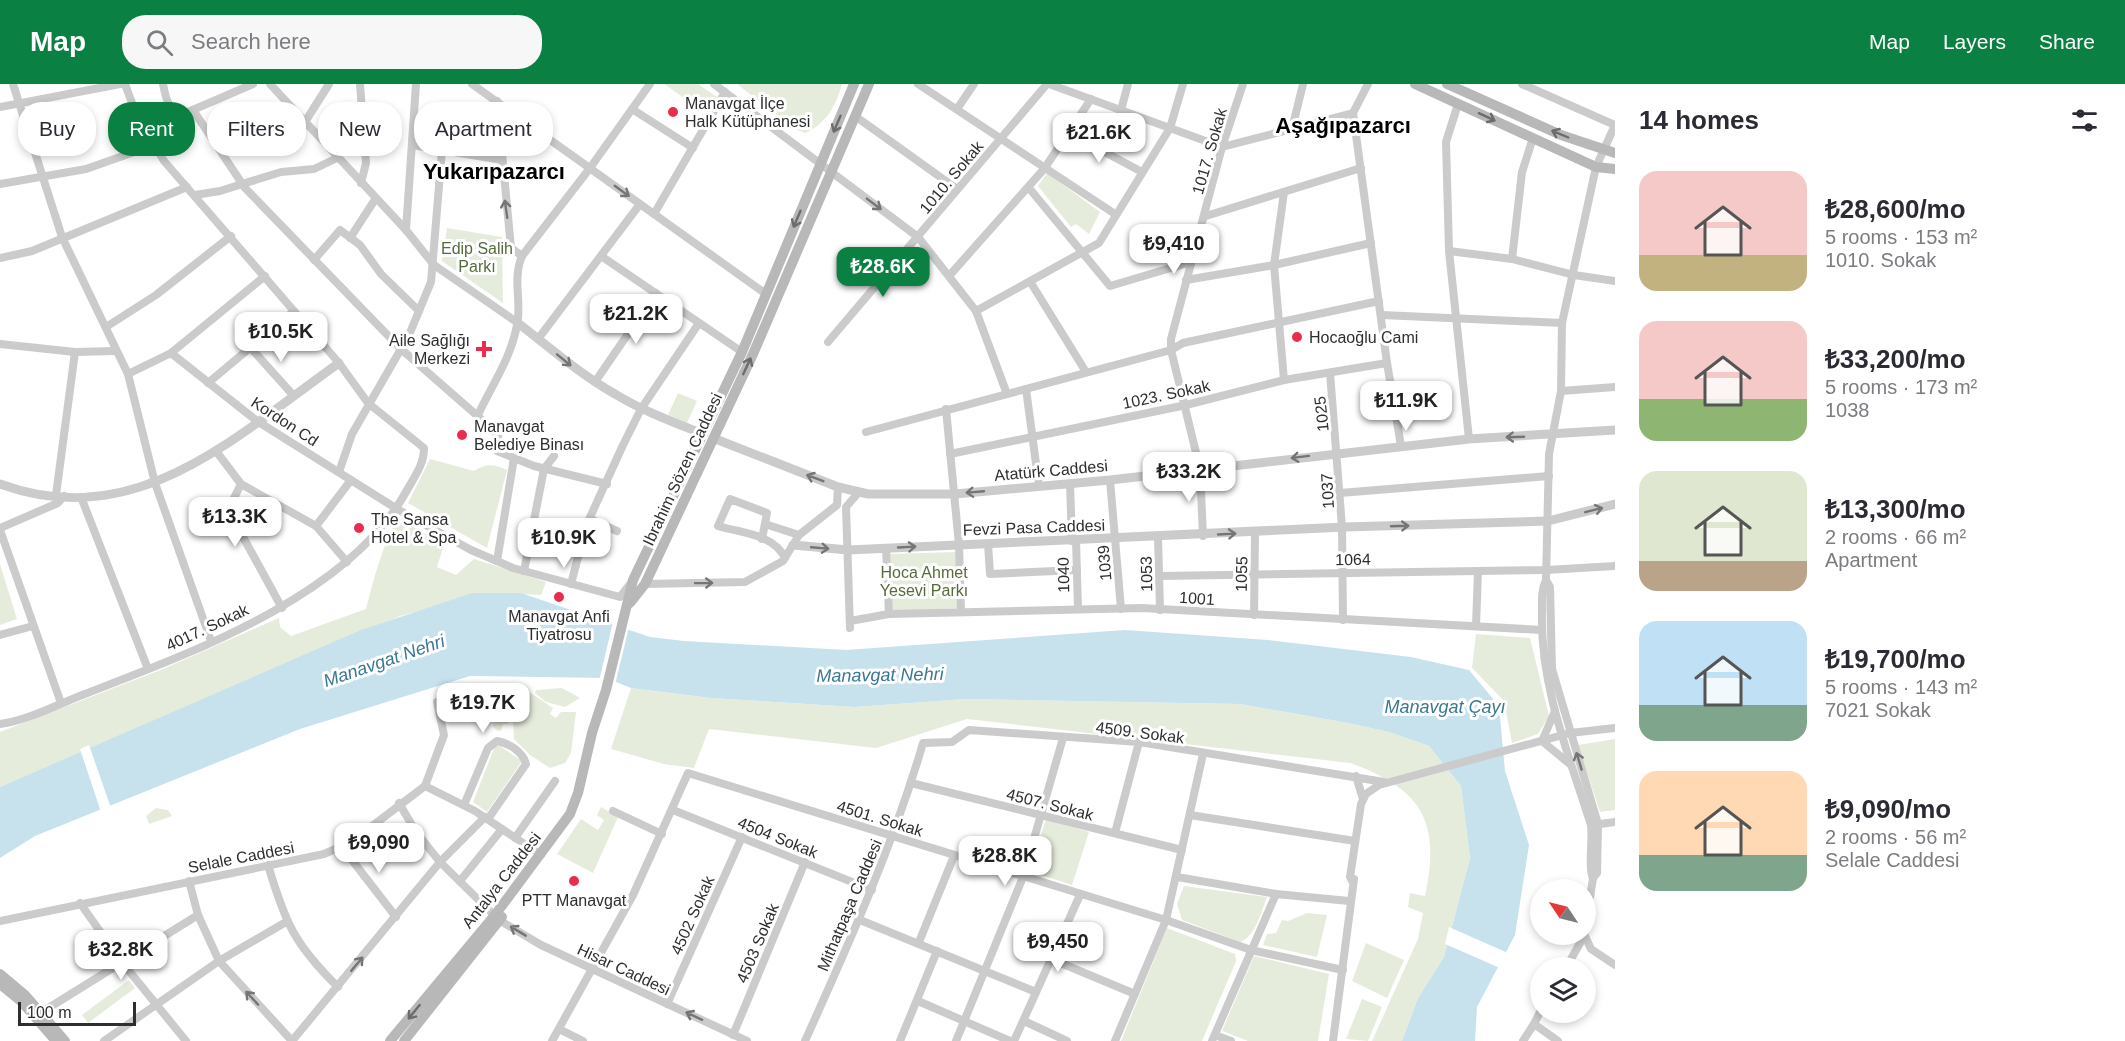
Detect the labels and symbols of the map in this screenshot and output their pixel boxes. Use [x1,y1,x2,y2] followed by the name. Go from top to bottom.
[685,94,810,130] place label: Manavgat İlçe Halk Kütüphanesi
[666,105,680,119] marker: Manavgat İlçe Halk Kütüphanesi
[1189,105,1230,196] street label: 1017. Sokak
[1477,112,1495,123] one-way arrow
[1050,113,1148,164] pin: ₺21.6K
[1275,113,1411,138] district label: Aşağıpazarcı
[831,115,842,133] one-way arrow
[1551,128,1570,139] one-way arrow
[916,137,987,217] street label: 1010. Sokak
[423,159,565,184] district label: Yukarıpazarcı
[614,185,630,197] one-way arrow
[866,198,882,210] one-way arrow
[501,200,512,219] one-way arrow
[791,209,803,227] one-way arrow
[1125,224,1223,275] pin: ₺9,410
[441,240,513,275] park label: Edip Salih Parkı
[834,247,932,298] pin: ₺28.6K
[587,294,685,345] pin: ₺21.2K
[232,312,330,363] pin: ₺10.5K
[1309,329,1418,346] place label: Hocaoğlu Cami
[1290,330,1304,344] marker: Hocaoğlu Cami
[389,332,470,367] place label: Aile Sağlığı Merkezi
[475,340,493,358] marker: Aile Sağlığı Merkezi
[555,353,571,366] one-way arrow
[741,358,753,376] one-way arrow
[1121,377,1212,412] street label: 1023. Sokak
[1357,381,1455,432] pin: ₺11.9K
[640,390,725,548] street label: Ibrahim Sözen Caddesi
[248,393,321,449] street label: Kordon Cd
[1311,395,1332,433] street label: 1025
[474,418,584,453] place label: Manavgat Belediye Binası
[455,428,469,442] marker: Manavgat Belediye Binası
[1505,431,1525,442] one-way arrow
[1140,452,1238,503] pin: ₺33.2K
[1290,452,1310,463] one-way arrow
[994,457,1108,484] street label: Atatürk Caddesi
[806,472,825,483] one-way arrow
[1318,473,1337,509] street label: 1037
[966,487,985,498] one-way arrow
[186,497,284,548] pin: ₺13.3K
[1584,503,1603,515] one-way arrow
[371,511,456,546] place label: The Sansa Hotel & Spa
[963,517,1105,538] street label: Fevzi Pasa Caddesi
[515,518,613,569] pin: ₺10.9K
[1390,520,1410,531] one-way arrow
[352,521,366,535] marker: The Sansa Hotel & Spa
[1217,529,1237,540] one-way arrow
[896,542,916,553] one-way arrow
[810,543,830,554] one-way arrow
[1094,544,1115,581] street label: 1039
[1335,551,1371,568] street label: 1064
[1138,556,1155,592] street label: 1053
[1233,556,1250,592] street label: 1055
[1055,557,1072,593] street label: 1040
[880,564,968,599] park label: Hoca Ahmet Yesevi Parkı
[693,577,713,589] one-way arrow
[1179,589,1215,608] street label: 1001
[552,590,566,604] marker: Manavgat Anfi Tiyatrosu
[163,601,252,654] street label: 4017. Sokak
[508,608,610,643] place label: Manavgat Anfi Tiyatrosu
[321,631,448,691] water label: Manavgat Nehri
[816,664,945,686] water label: Manavgat Nehri
[434,683,532,734] pin: ₺19.7K
[1384,697,1506,717] water label: Manavgat Çayı
[1095,719,1186,746] street label: 4509. Sokak
[1573,752,1584,771] one-way arrow
[1005,785,1096,824] street label: 4507. Sokak
[835,797,926,840] street label: 4501. Sokak
[735,814,821,862] street label: 4504 Sokak
[330,823,428,874] pin: ₺9,090
[459,829,544,931] street label: Antalya Caddesi
[956,836,1054,887] pin: ₺28.8K
[814,837,885,974] street label: Mithatpaşa Caddesi
[187,839,296,876] street label: Selale Caddesi
[668,872,718,957] street label: 4502 Sokak
[567,874,581,888] marker: PTT Manavgat
[1530,879,1596,945] north arrow
[522,892,627,909] place label: PTT Manavgat
[733,900,782,985] street label: 4503 Sokak
[1009,922,1107,973] pin: ₺9,450
[510,925,527,938] one-way arrow
[72,930,170,981] pin: ₺32.8K
[575,941,673,998] street label: Hisar Caddesi
[350,957,364,972] one-way arrow
[245,991,259,1006] one-way arrow
[18,999,136,1026] scale bar
[407,1004,421,1019] one-way arrow
[685,1010,703,1022] one-way arrow

